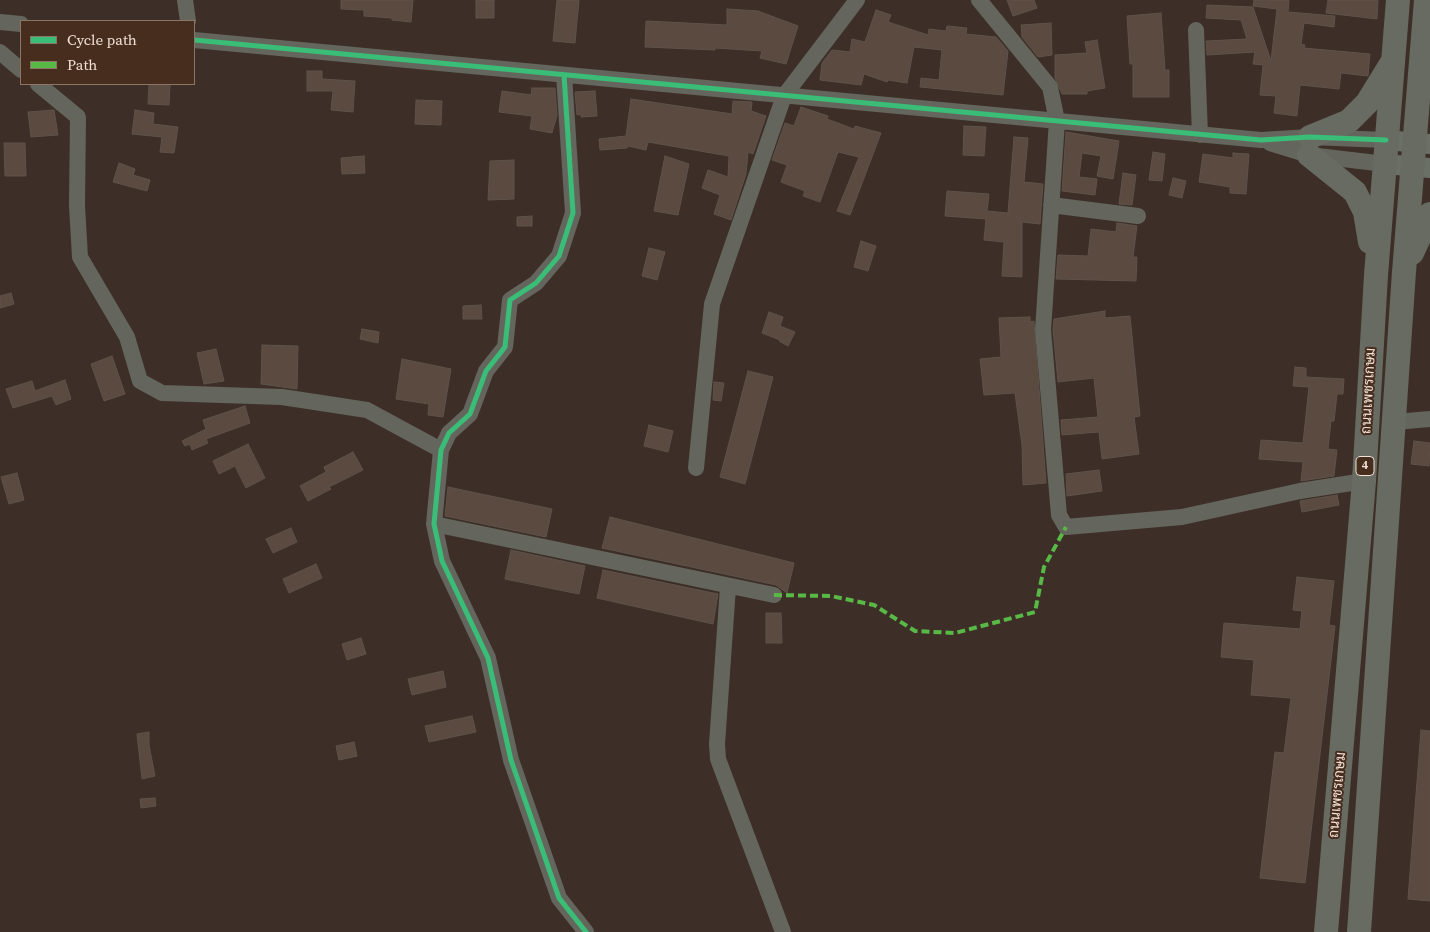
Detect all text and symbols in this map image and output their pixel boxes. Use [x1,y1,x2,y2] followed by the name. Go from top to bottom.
[20,20,195,85] legend
[67,29,137,50] text: Cycle path
[67,54,97,75] text: Path
[1358,348,1380,434] street label: ถนนเพชรเกษม
[1356,456,1374,476] road number: 4
[1326,751,1350,839] street label: ถนนเพชรเกษม

